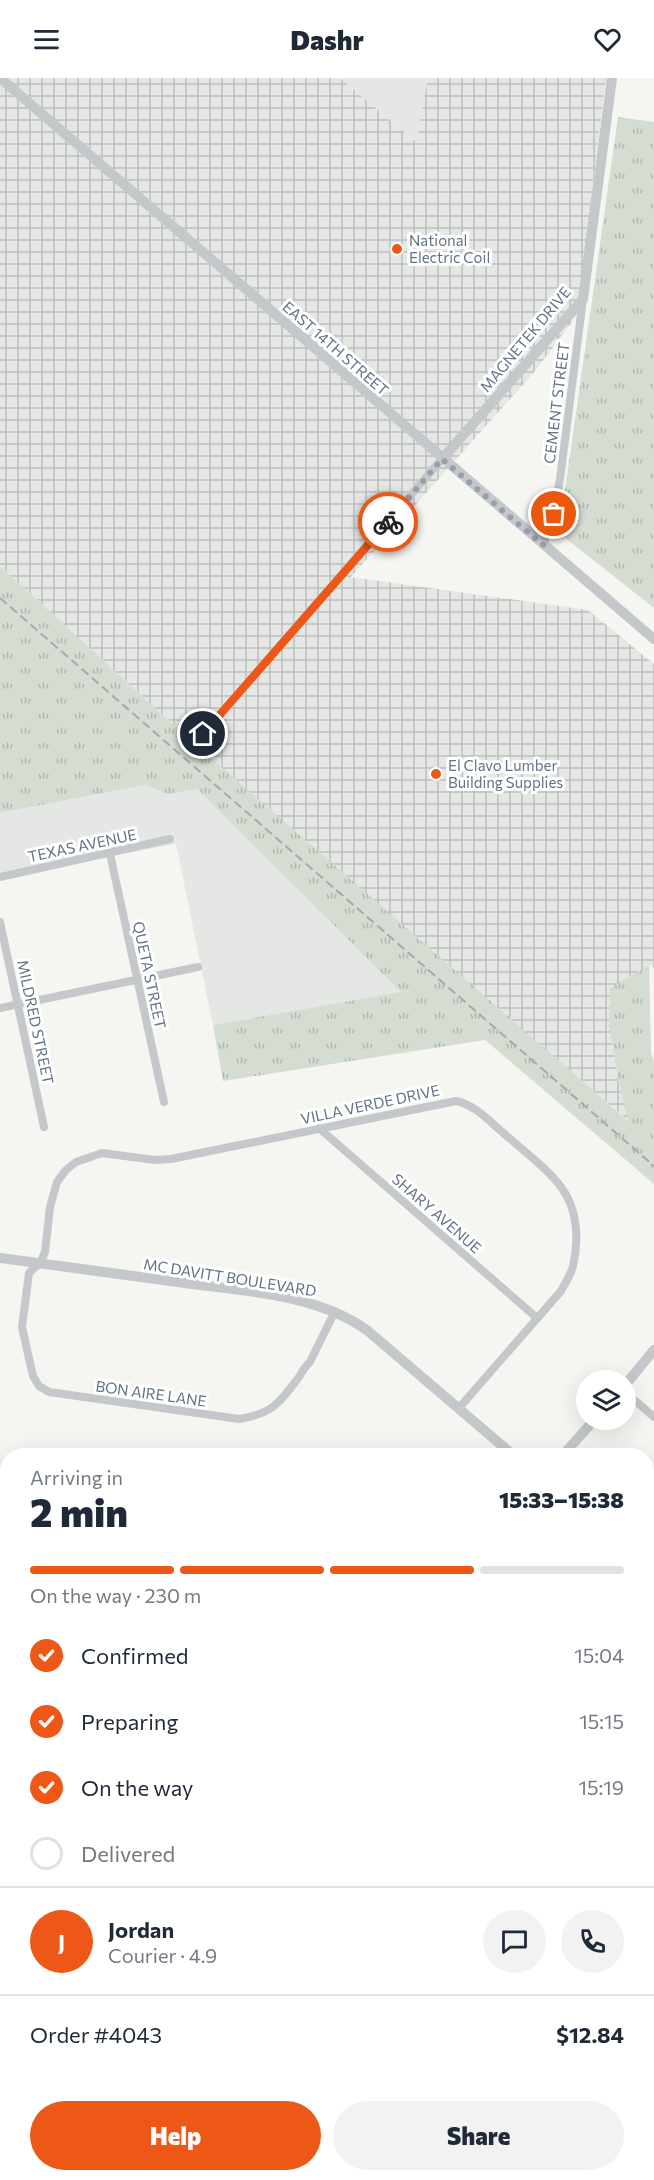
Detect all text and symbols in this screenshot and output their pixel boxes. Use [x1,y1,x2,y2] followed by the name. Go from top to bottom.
[30,23,63,56] icon: menu
[290,23,364,56] text: Dashr
[591,23,624,56] icon: heart
[409,231,490,266] place label: National Electric Coil
[390,242,404,256] marker: National Electric Coil
[476,283,574,395] street label: MAGNETEK DRIVE
[279,297,393,399] street label: EAST 14TH STREET
[540,341,572,465] street label: CEMENT STREET
[528,488,579,539] pin
[358,492,418,552] courier
[537,497,570,530] icon: bag
[372,506,405,539] icon: bike
[177,708,228,759] pin
[186,717,219,750] icon: home
[448,756,563,791] place label: El Clavo Lumber Building Supplies
[429,767,443,781] marker: El Clavo Lumber Building Supplies
[26,825,138,865] street label: TEXAS AVENUE
[130,920,170,1031] street label: QUETA STREET
[14,958,58,1086] street label: MILDRED STREET
[299,1080,441,1128] street label: VILLA VERDE DRIVE
[389,1169,485,1257] street label: SHARY AVENUE
[142,1254,318,1300] street label: MC DAVITT BOULEVARD
[576,1370,636,1430] map controls
[576,1370,636,1430] button: layers
[94,1376,208,1410] street label: BON AIRE LANE
[30,1465,123,1489] text: Arriving in
[499,1486,624,1513] text: 15:33–15:38
[30,1487,128,1535] text: 2 min
[30,1583,201,1607] text: On the way · 230 m
[30,1639,63,1672] icon: check
[81,1642,188,1669] text: Confirmed
[574,1643,624,1667] text: 15:04
[30,1705,63,1738] icon: check
[81,1708,178,1735] text: Preparing
[579,1709,624,1733] text: 15:15
[30,1771,63,1804] icon: check
[81,1774,193,1801] text: On the way
[579,1775,624,1799] text: 15:19
[81,1840,175,1867] text: Delivered
[483,1910,546,1973] button: chat
[561,1910,624,1973] button: phone
[108,1916,174,1943] text: Jordan
[58,1928,65,1955] text: J
[108,1943,217,1967] text: Courier · 4.9
[30,2021,162,2048] text: Order #4043
[556,2021,624,2048] text: $12.84
[30,2101,321,2170] button: Help
[333,2101,624,2170] button: Share

